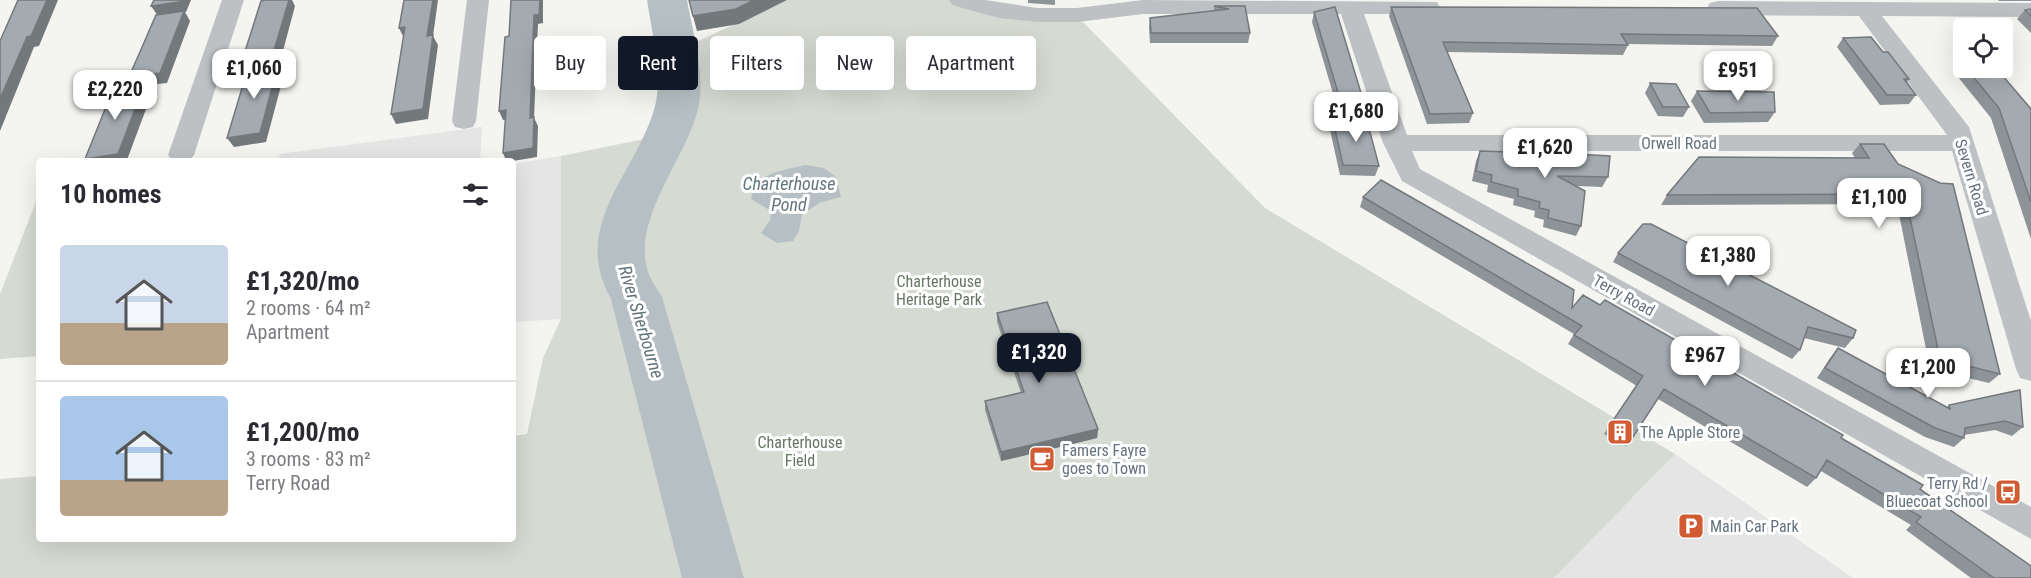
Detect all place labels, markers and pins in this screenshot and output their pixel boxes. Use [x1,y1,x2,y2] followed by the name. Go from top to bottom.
[205,49,303,100] pin: £1,060
[1702,51,1774,102] pin: £951
[66,70,164,121] pin: £2,220
[1307,92,1405,143] pin: £1,680
[1496,128,1594,179] pin: £1,620
[1830,178,1928,229] pin: £1,100
[1679,236,1777,287] pin: £1,380
[990,333,1088,384] pin: £1,320
[1669,336,1741,387] pin: £967
[1879,348,1977,399] pin: £1,200
[1605,417,1635,447] building icon: The Apple Store
[1640,423,1740,442] place label: The Apple Store
[1062,441,1146,478] place label: Famers Fayre goes to Town
[1027,444,1057,474] cafe icon: Famers Fayre goes to Town
[1886,474,1988,511] place label: Terry Rd / Bluecoat School
[1993,477,2023,507] bus stop icon: Terry Rd / Bluecoat School
[1676,511,1706,541] parking icon: Main Car Park
[1710,517,1799,536] place label: Main Car Park

